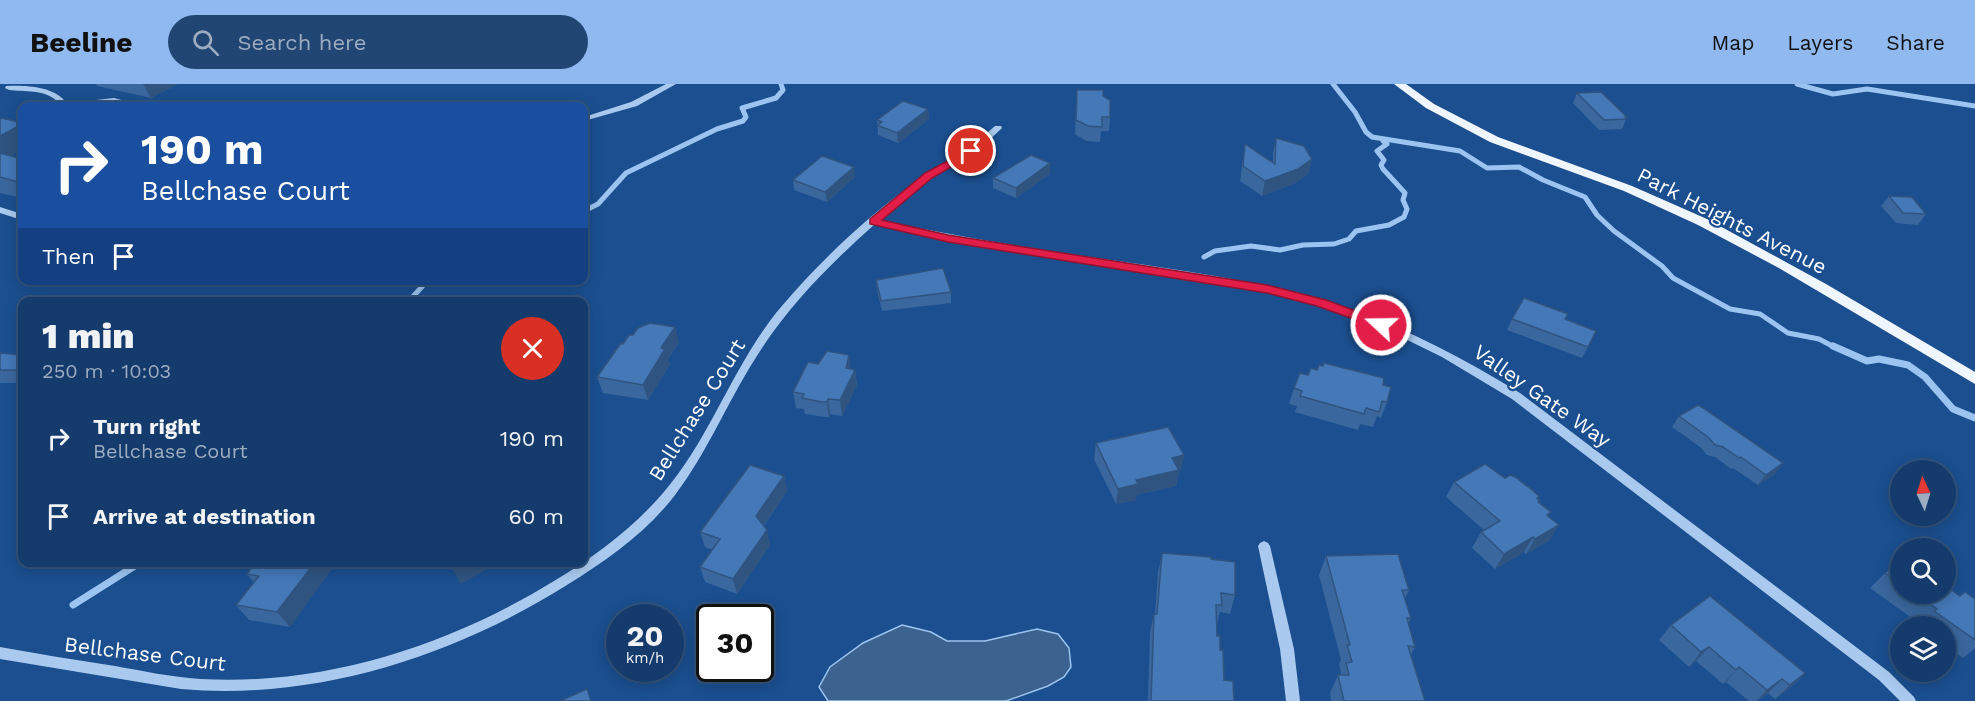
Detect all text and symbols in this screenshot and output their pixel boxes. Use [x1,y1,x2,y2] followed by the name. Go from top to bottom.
[168,15,588,69] search box
[30,26,132,59] text: Beeline
[189,26,222,59] icon: search
[237,30,366,55] text: Search here
[1711,30,1754,55] text: Map
[1787,30,1853,55] text: Layers
[1886,30,1945,55] text: Share
[141,125,264,174] text: 190 m
[945,125,996,176] pin
[42,126,120,204] icon: right
[954,134,987,167] icon: arrive
[1633,162,1831,279] street label: Park Heights Avenue
[141,175,350,207] text: Bellchase Court
[107,240,140,273] icon: arrive
[42,244,95,269] text: Then
[1349,293,1413,357] position arrow
[42,315,135,357] text: 1 min
[501,317,564,380] button: close
[643,334,750,485] street label: Bellchase Court
[1469,339,1616,452] street label: Valley Gate Way
[42,359,171,383] text: 250 m · 10:03
[93,414,200,439] text: Turn right
[42,422,75,455] icon: right
[500,426,564,451] text: 190 m
[93,439,248,463] text: Bellchase Court
[1890,460,1956,526] north arrow
[1890,460,1956,682] map controls
[42,500,75,533] icon: arrive
[93,504,316,529] text: Arrive at destination
[508,504,564,529] text: 60 m
[1890,538,1956,604] button: search
[696,604,774,682] speed limit sign: 30
[1890,616,1956,682] button: layers
[626,618,664,653] text: 20
[63,631,227,676] street label: Bellchase Court
[626,649,664,667] text: km/h

